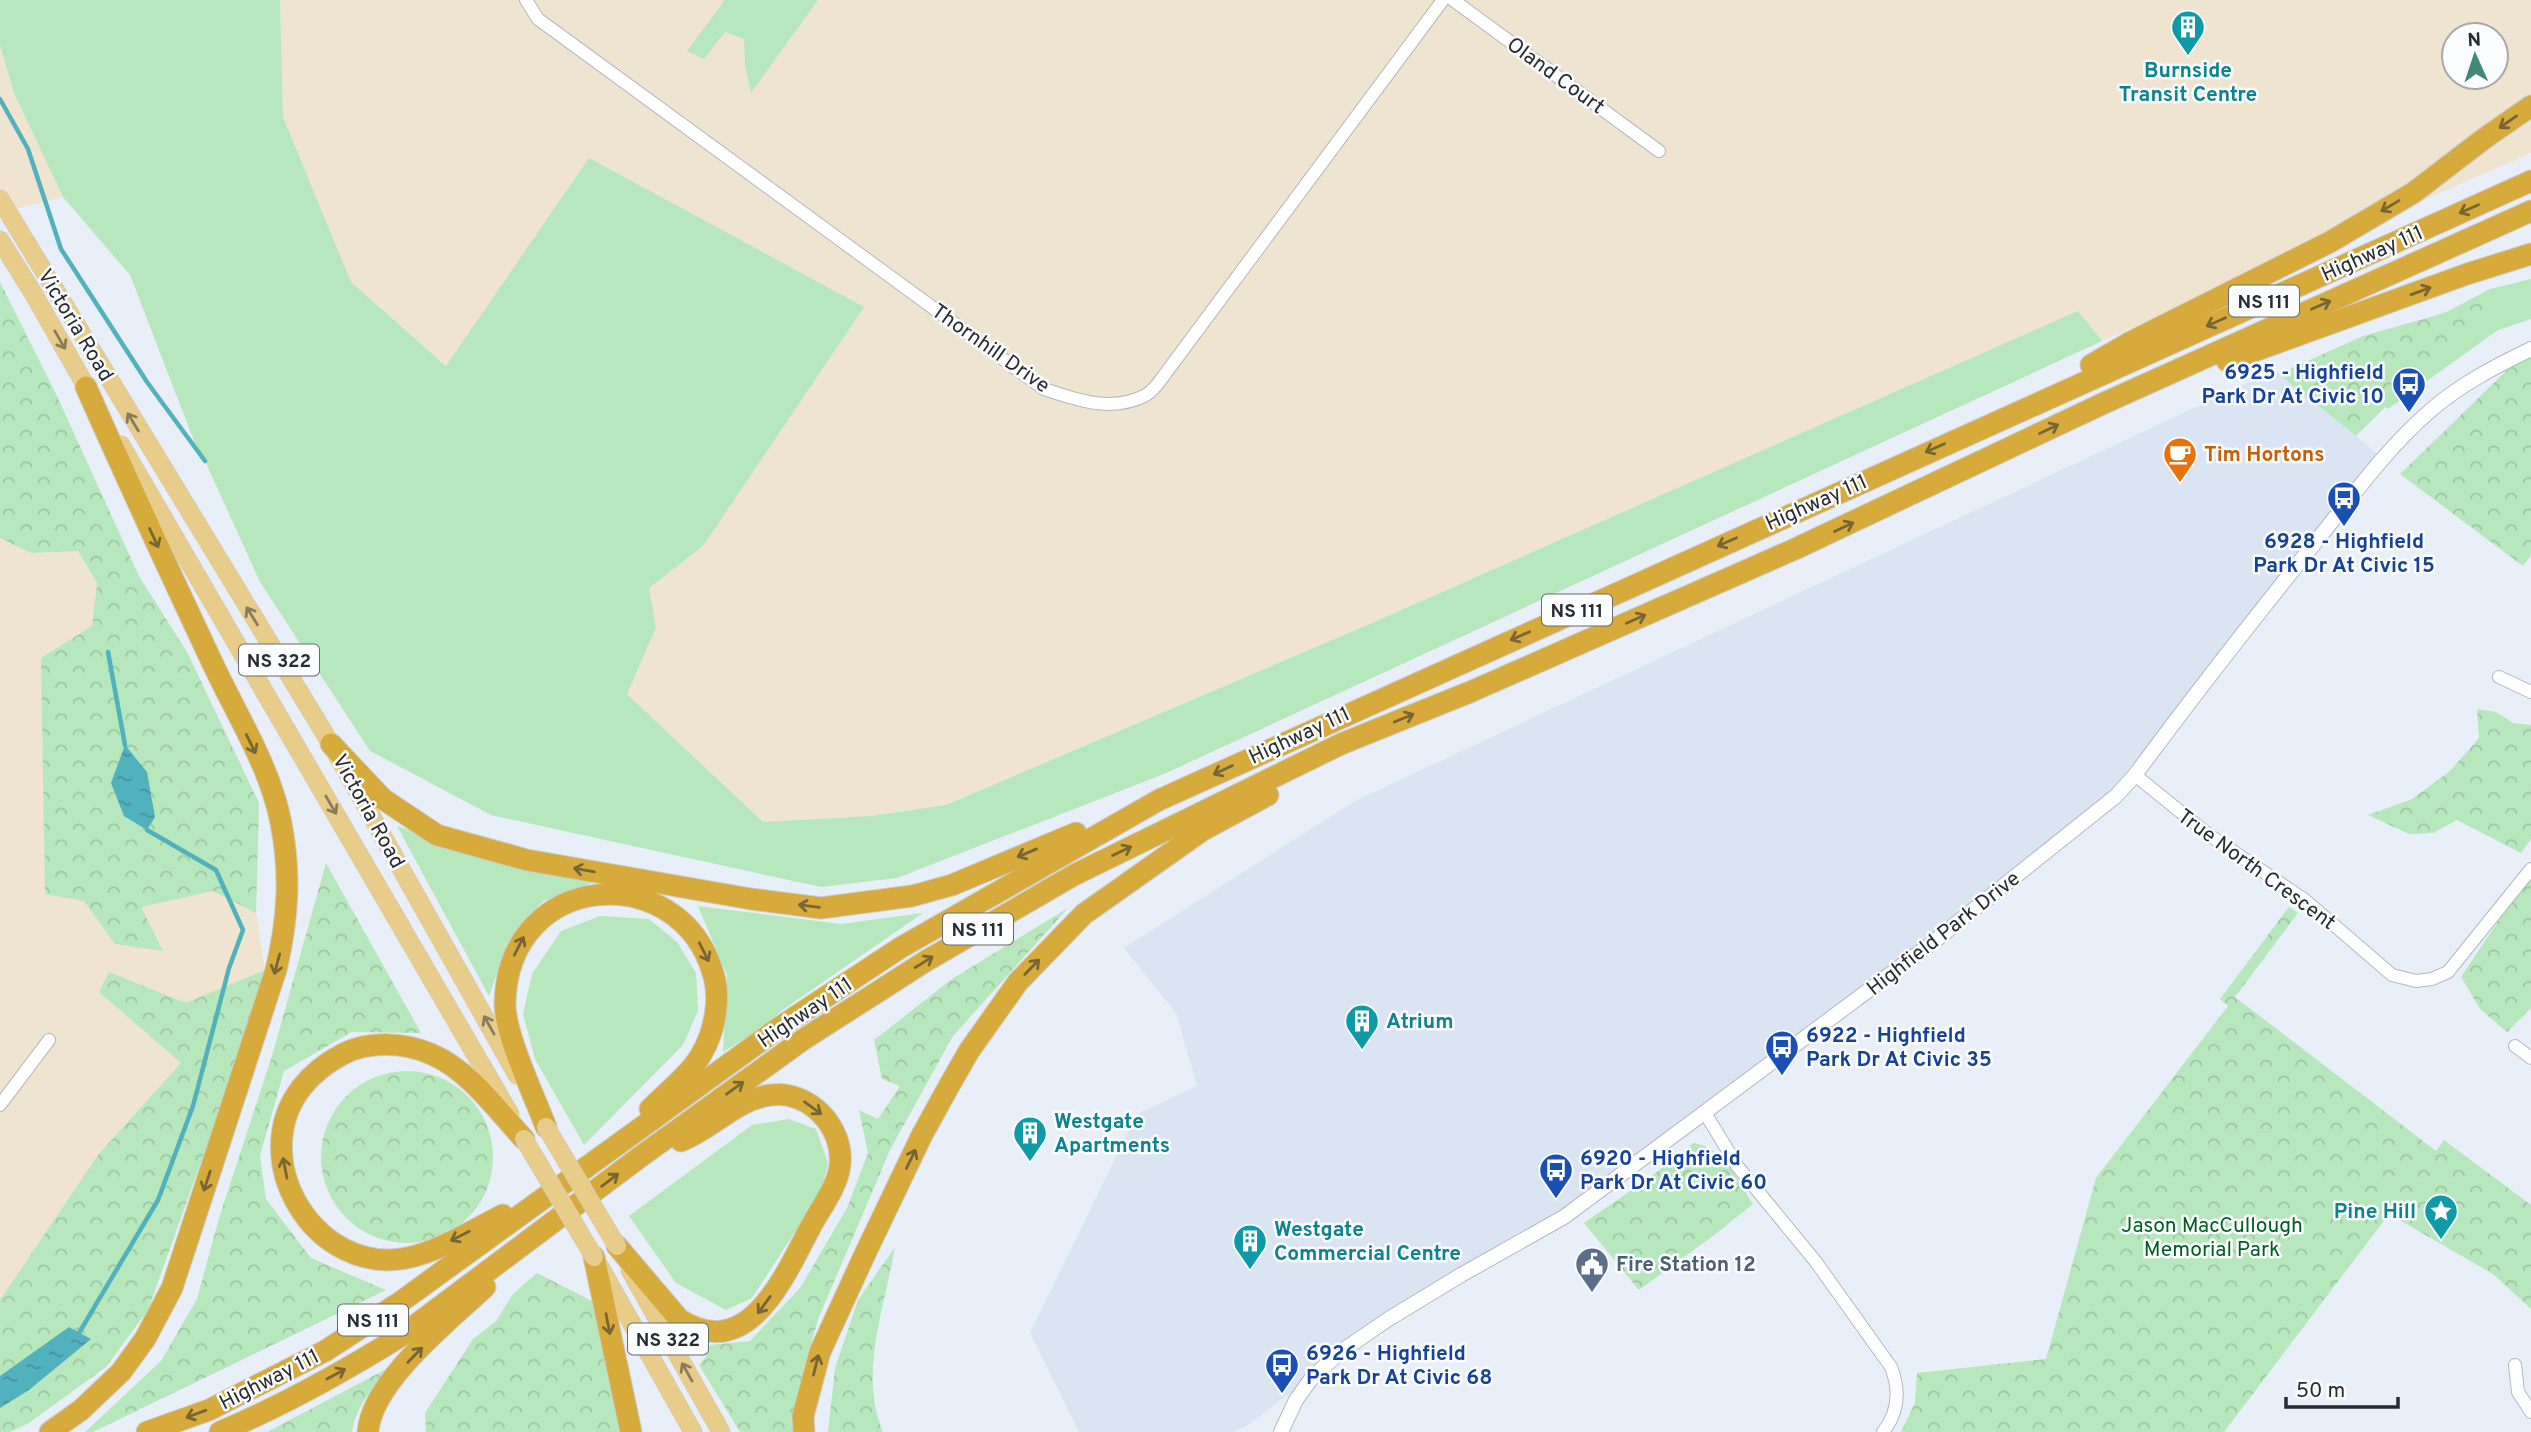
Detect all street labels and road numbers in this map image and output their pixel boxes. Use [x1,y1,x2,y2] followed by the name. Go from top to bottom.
[1501,32,1610,121] street label: Oland Court
[2317,220,2428,289] street label: Highway 111
[31,265,119,387] street label: Victoria Road
[2229,286,2299,316] road number: NS 111
[926,298,1055,400] street label: Thornhill Drive
[1761,469,1872,538] street label: Highway 111
[1542,594,1612,625] road number: NS 111
[239,645,319,676] road number: NS 322
[1245,701,1355,772] street label: Highway 111
[325,750,410,874] street label: Victoria Road
[2172,804,2341,937] street label: True North Crescent
[1862,866,2026,1003] street label: Highfield Park Drive
[943,914,1013,945] road number: NS 111
[753,972,858,1055] street label: Highway 111
[338,1304,408,1336] road number: NS 111
[628,1324,708,1354] road number: NS 322
[215,1344,324,1417] street label: Highway 111

